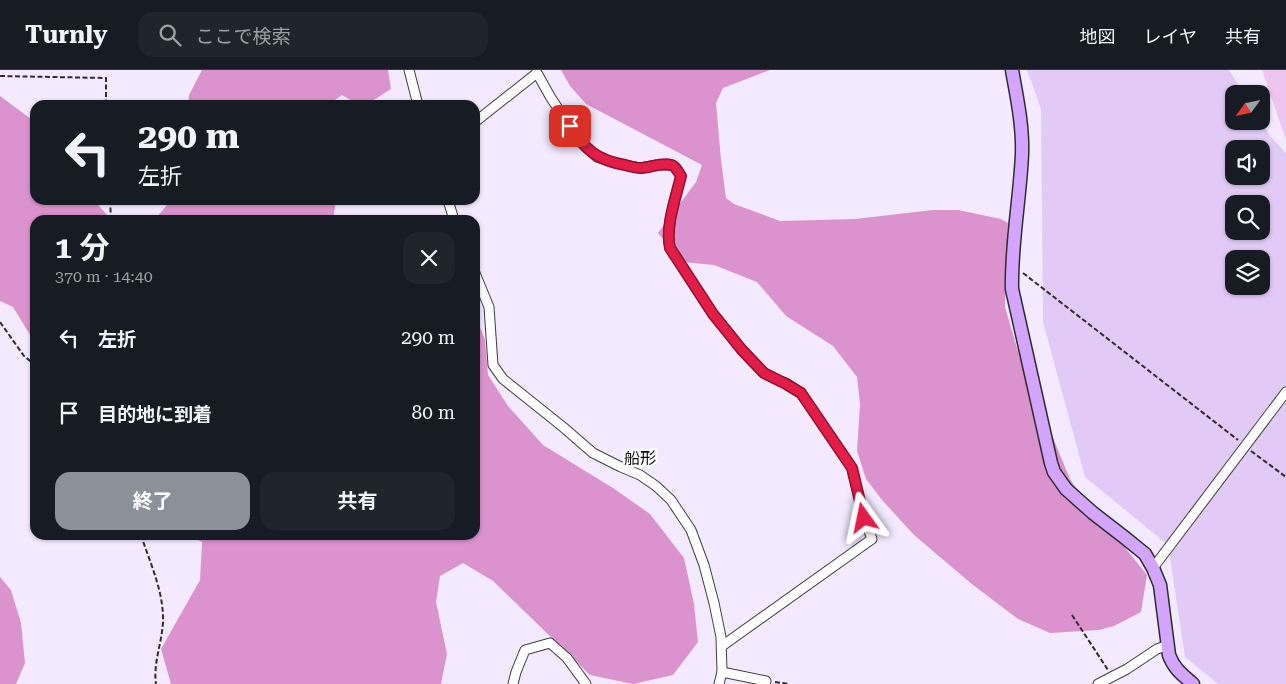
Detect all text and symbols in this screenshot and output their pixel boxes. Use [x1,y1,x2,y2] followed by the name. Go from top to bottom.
[138,12,488,57] search box
[25,21,108,49] text: Turnly
[156,21,184,49] icon: search
[196,25,291,48] text: ここで検索
[1080,26,1116,47] text: 地図
[1144,26,1197,47] text: レイヤ
[1225,26,1261,47] text: 共有
[1225,85,1270,130] north arrow
[1225,85,1270,295] map controls
[549,105,591,147] pin
[556,112,584,140] icon: arrive
[138,116,239,157] text: 290 m
[55,120,120,185] icon: left
[1225,140,1270,185] button: sound
[138,164,182,189] text: 左折
[1225,195,1270,240] button: search
[55,230,109,265] text: 1 分
[403,232,455,284] button: close
[1225,250,1270,295] button: layers
[55,267,153,286] text: 370 m · 14:40
[55,324,83,352] icon: left
[401,326,455,349] text: 290 m
[98,328,136,351] text: 左折
[55,399,83,427] icon: arrive
[412,401,455,424] text: 80 m
[98,403,212,426] text: 目的地に到着
[624,449,656,468] district label: 船形
[55,472,250,530] button: 終了
[260,472,455,530] button: 共有
[837,491,889,543] position arrow

